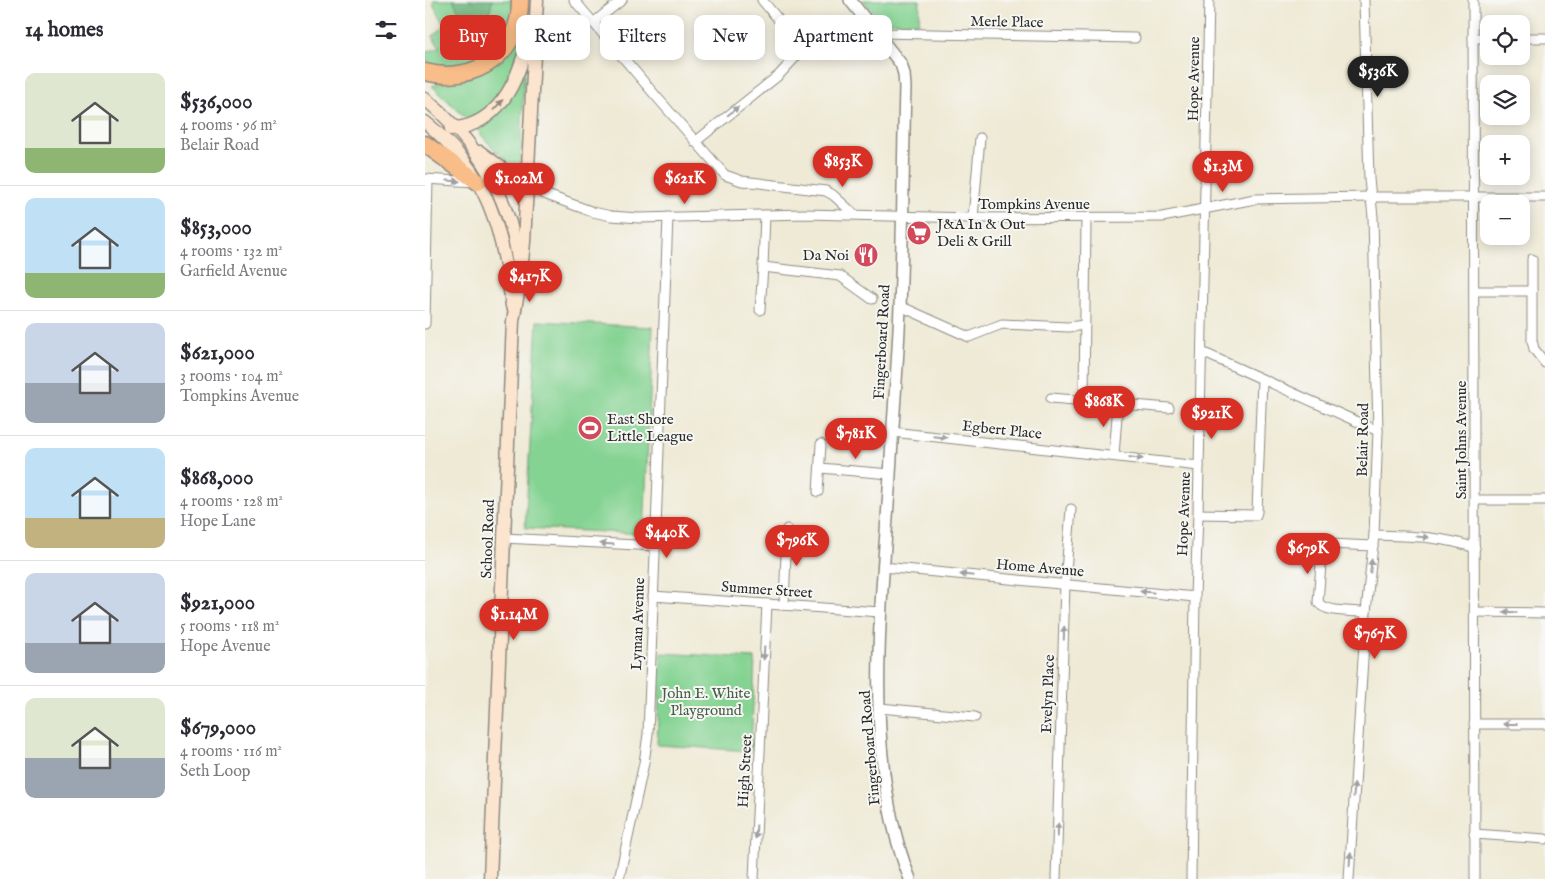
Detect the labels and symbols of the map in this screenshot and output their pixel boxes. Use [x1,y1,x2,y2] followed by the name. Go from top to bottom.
[970,12,1044,32] street label: Merle Place
[1184,36,1204,122] street label: Hope Avenue
[1343,56,1413,98] pin: $536K
[492,99,504,111] one-way arrow
[726,106,739,117] one-way arrow
[808,146,878,188] pin: $853K
[1188,150,1258,193] pin: $1.3M
[478,162,560,205] pin: $1.02M
[650,162,720,205] pin: $621K
[445,177,461,185] one-way arrow
[978,195,1090,214] street label: Tompkins Avenue
[935,215,1025,251] place label: J&A In & Out Deli & Grill
[906,220,932,246] supermarket icon: J&A In & Out Deli & Grill
[853,242,879,268] restaurant icon: Da Noi
[803,246,849,265] place label: Da Noi
[495,260,565,303] pin: $417K
[869,283,895,400] street label: Fingerboard Road
[1452,381,1471,499] street label: Saint Johns Avenue
[1069,386,1139,428] pin: $868K
[1177,398,1247,440] pin: $921K
[1353,402,1373,477] street label: Belair Road
[607,410,693,446] place label: East Shore Little League
[577,415,603,441] sports icon: East Shore Little League
[961,416,1043,444] street label: Egbert Place
[821,418,891,460] pin: $781K
[932,433,948,441] one-way arrow
[1129,454,1145,462] one-way arrow
[1173,471,1195,557] street label: Hope Avenue
[477,498,499,579] street label: School Road
[632,516,702,559] pin: $440K
[762,524,832,567] pin: $796K
[1273,532,1343,575] pin: $679K
[1415,533,1431,541] one-way arrow
[598,539,614,547] one-way arrow
[995,555,1085,581] street label: Home Avenue
[1367,558,1375,574] one-way arrow
[959,571,975,579] one-way arrow
[627,577,649,671] street label: Lyman Avenue
[721,577,813,603] street label: Summer Street
[1138,588,1154,596] one-way arrow
[473,598,555,641] pin: $1.14M
[1502,608,1518,616] one-way arrow
[1340,618,1410,660] pin: $767K
[1060,625,1068,641] one-way arrow
[760,645,768,661] one-way arrow
[1037,654,1059,734] street label: Evelyn Place
[660,684,751,720] park label: John E. White Playground
[855,689,884,806] street label: Fingerboard Road
[1501,720,1517,728] one-way arrow
[734,734,756,808] street label: High Street
[1351,781,1359,797] one-way arrow
[1054,822,1062,838] one-way arrow
[752,825,760,841] one-way arrow
[1346,850,1354,866] one-way arrow

